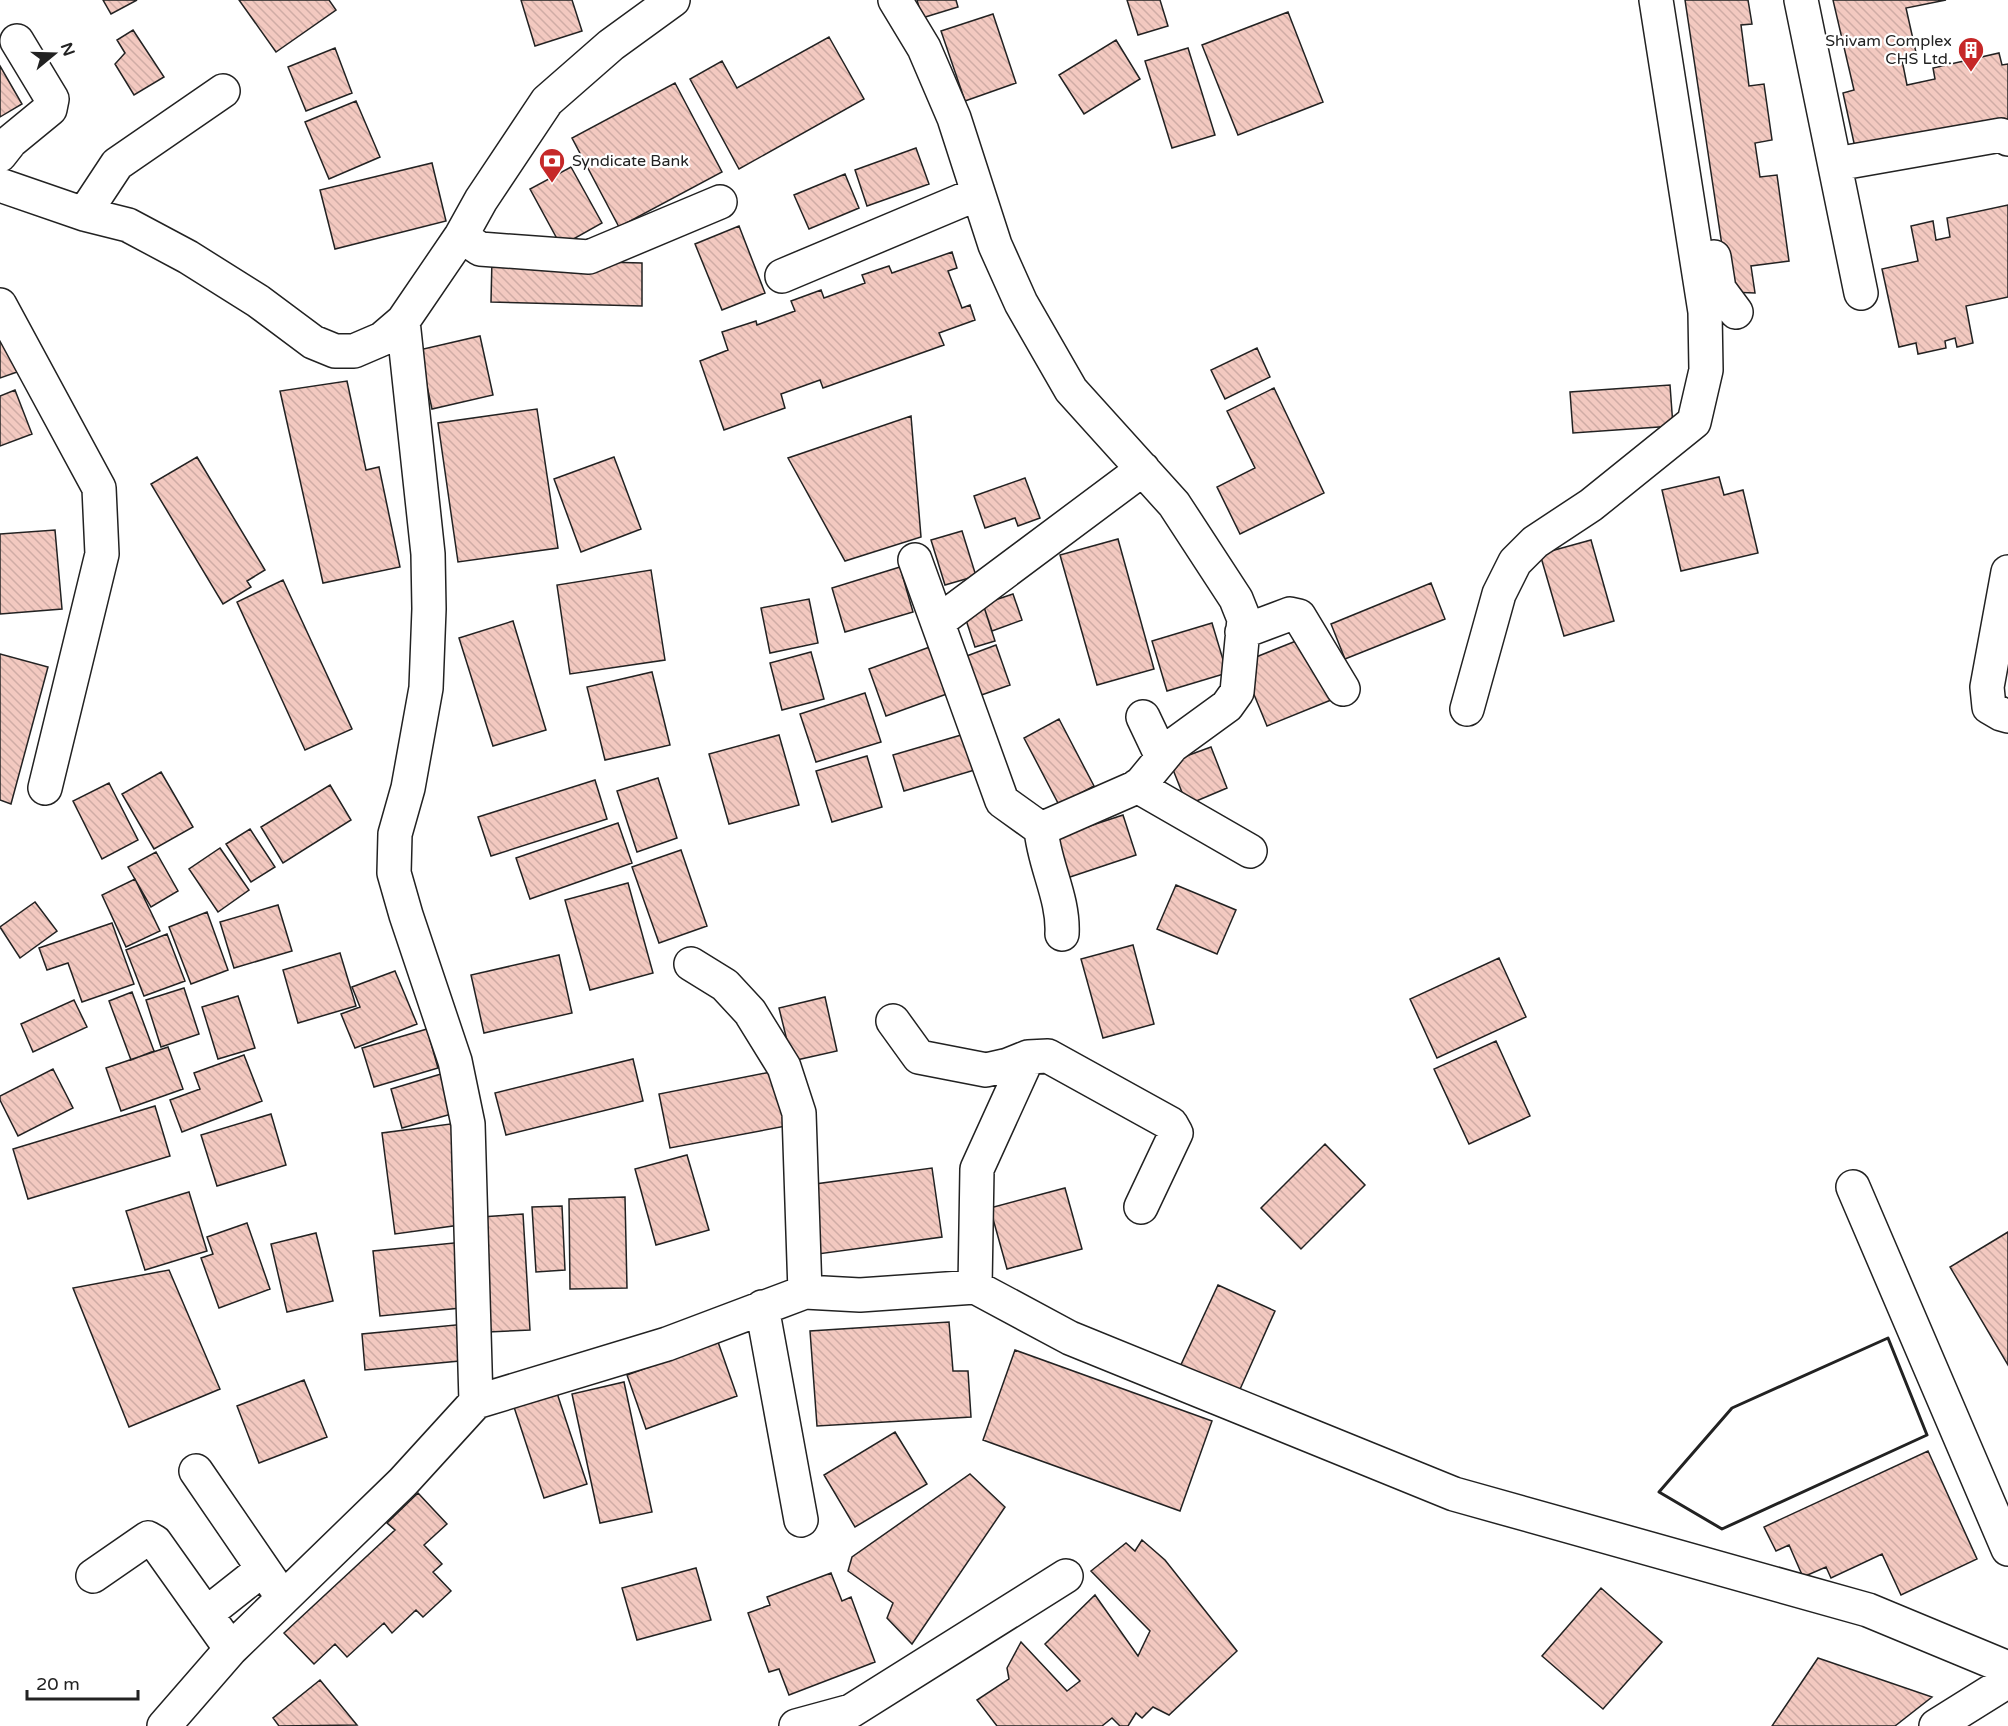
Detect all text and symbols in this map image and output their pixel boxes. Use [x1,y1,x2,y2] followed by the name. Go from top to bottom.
[24,24,84,84] north arrow
[1825,31,1952,69] place label: Shivam Complex CHS Ltd.
[1956,35,1986,73] building icon: Shivam Complex CHS Ltd.
[56,40,79,59] text: N
[537,146,567,184] bank icon: Syndicate Bank
[572,151,689,171] place label: Syndicate Bank
[27,1663,138,1701] scale bar
[36,1673,80,1695] text: 20 m

